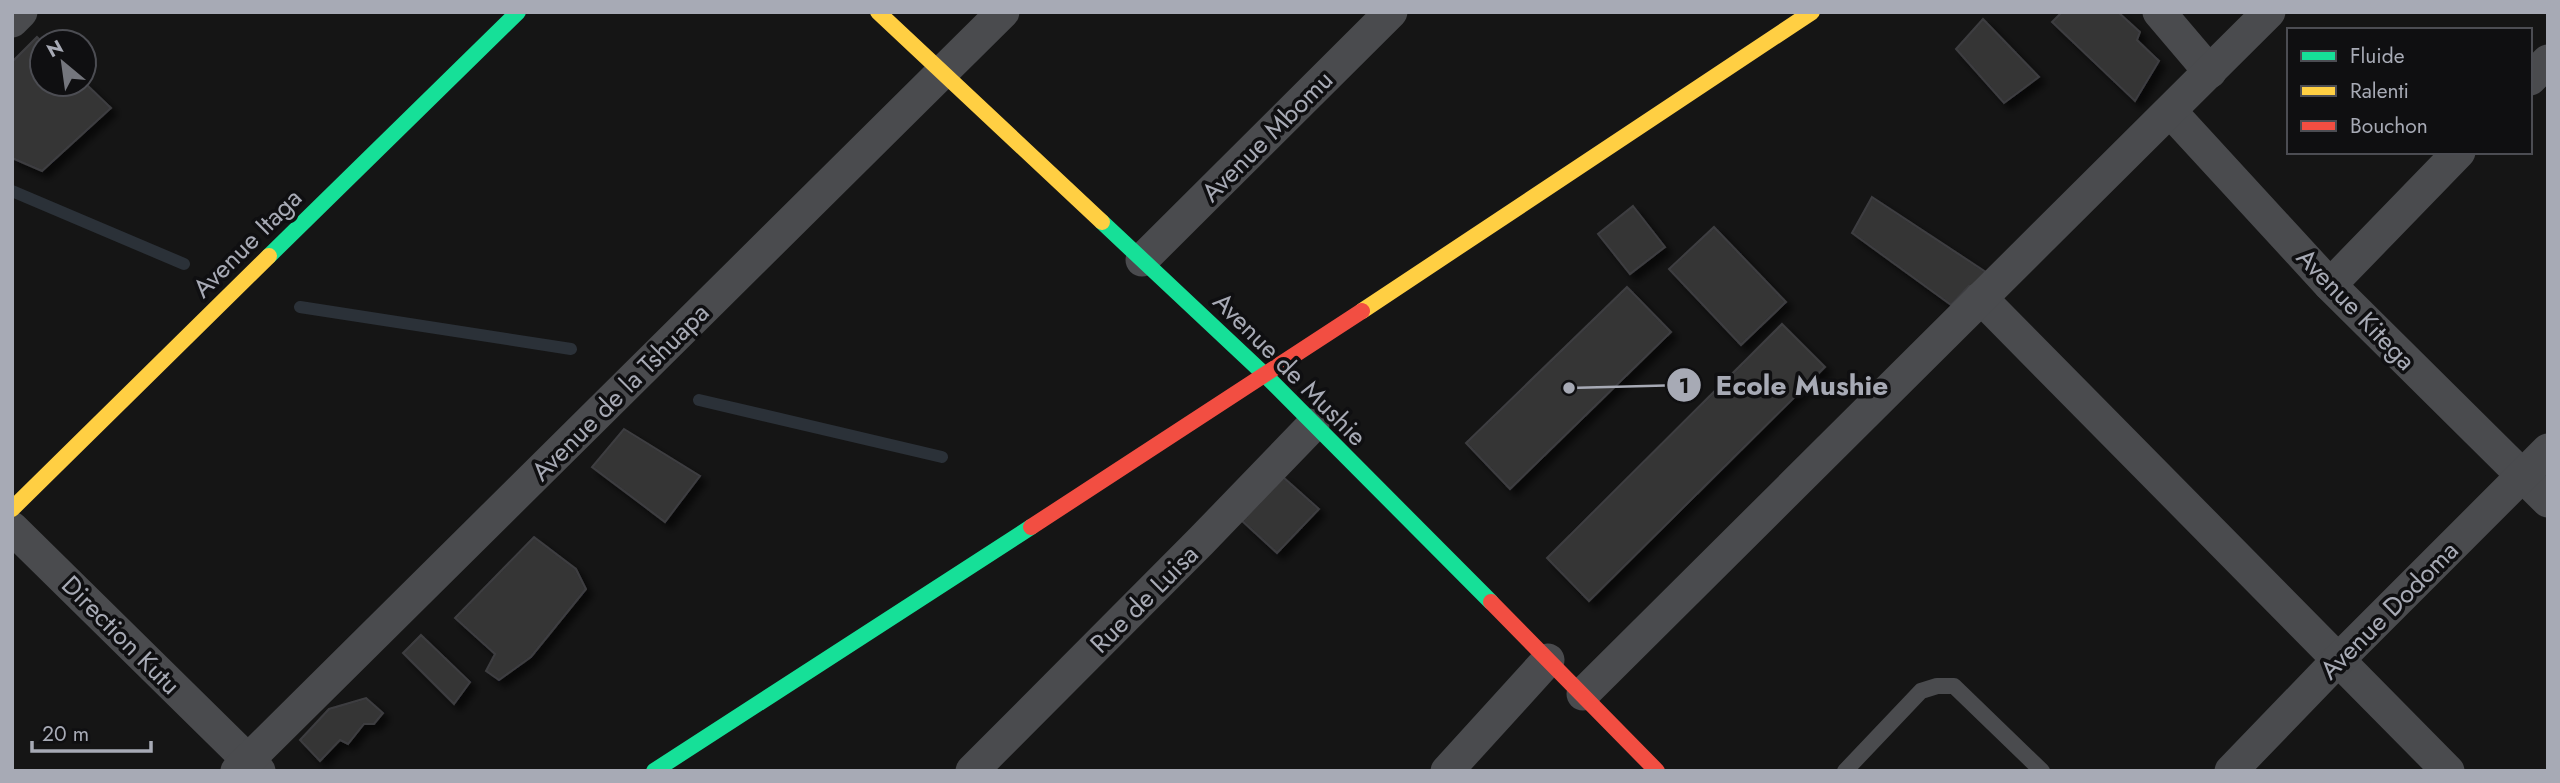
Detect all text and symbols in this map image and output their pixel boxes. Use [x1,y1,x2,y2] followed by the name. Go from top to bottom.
[28,28,98,98] north arrow
[2287,28,2532,154] legend
[42,33,68,64] text: N
[2350,41,2405,71] text: Fluide
[1192,61,1342,211] street label: Avenue Mbomu
[2350,76,2409,106] text: Ralenti
[2350,111,2428,141] text: Bouchon
[184,180,310,306] street label: Avenue Itaga
[2288,239,2424,379] street label: Avenue Kitega
[1205,284,1375,454] street label: Avenue de Mushie
[522,294,718,490] street label: Avenue de la Tshuapa
[1667,361,1902,410] callout: Ecole Mushie
[1716,365,1888,406] text: Ecole Mushie
[1679,371,1689,401] text: 1
[2311,532,2467,688] street label: Avenue Dodoma
[1081,536,1207,662] street label: Rue de Luisa
[53,567,189,703] street label: Direction Kutu
[32,710,150,754] scale bar
[42,719,89,749] text: 20 m

